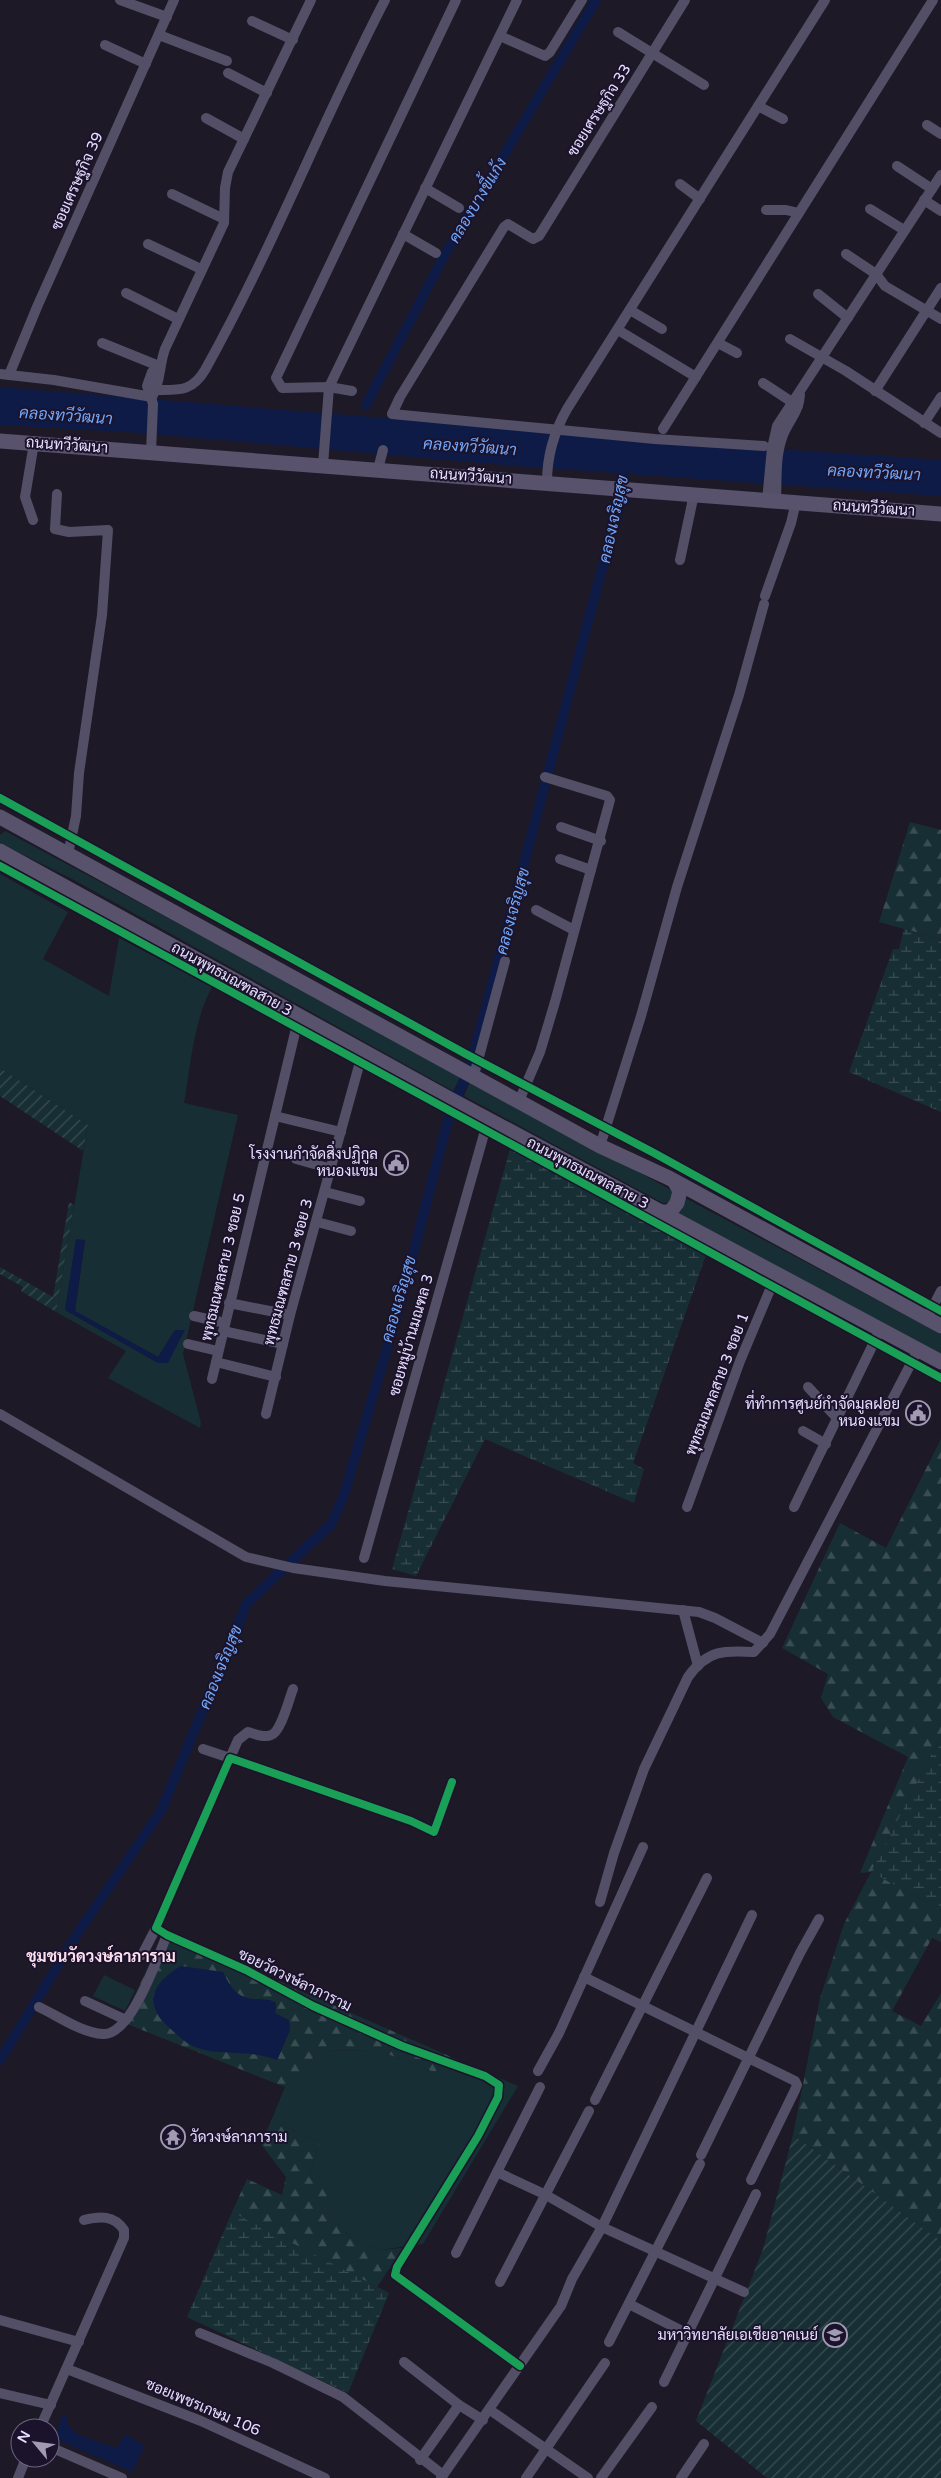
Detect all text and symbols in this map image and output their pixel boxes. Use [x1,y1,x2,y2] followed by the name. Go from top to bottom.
[563,60,635,160] street label: ซอยเศรษฐกิจ 33
[47,129,108,233] street label: ซอยเศรษฐกิจ 39
[440,152,511,247] water label: คลองบางขี้แก้ง
[18,401,114,429] water label: คลองทวีวัฒนา
[25,432,109,457] street label: ถนนทวีวัฒนา
[422,432,518,460] water label: คลองทวีวัฒนา
[827,459,922,485] water label: คลองทวีวัฒนา
[429,463,513,488] street label: ถนนทวีวัฒนา
[595,473,634,565] water label: คลองเจริญสุข
[832,495,916,520] street label: ถนนทวีวัฒนา
[492,865,535,957] water label: คลองเจริญสุข
[167,938,296,1021] street label: ถนนพุทธมณฑลสาย 3
[523,1133,652,1215] street label: ถนนพุทธมณฑลสาย 3
[249,1140,378,1180] place label: โรงงานกำจัดสิ่งปฏิกูล หนองแขม
[383,1150,409,1176] public building icon: โรงงานกำจัดสิ่งปฏิกูล หนองแขม
[197,1191,251,1343] street label: พุทธมณฑลสาย 3 ซอย 5
[260,1196,318,1348] street label: พุทธมณฑลสาย 3 ซอย 3
[377,1253,422,1345] water label: คลองเจริญสุข
[384,1272,438,1398] street label: ซอยหมู่บ้านมณฑล 3
[681,1310,754,1459] street label: พุทธมณฑลสาย 3 ซอย 1
[745,1389,900,1430] place label: ที่ทำการศูนย์กำจัดมูลฝอย หนองแขม
[905,1400,931,1426] public building icon: ที่ทำการศูนย์กำจัดมูลฝอย หนองแขม
[195,1622,248,1713] water label: คลองเจริญสุข
[235,1944,355,2015] street label: ซอยวัดวงษ์ลาภาราม
[26,1945,176,1968] district label: ชุมชนวัดวงษ์ลาภาราม
[160,2124,186,2150] temple icon: วัดวงษ์ลาภาราม
[190,2127,287,2146] place label: วัดวงษ์ลาภาราม
[822,2322,848,2348] school or university icon: มหาวิทยาลัยเอเชียอาคเนย์
[658,2325,818,2344] place label: มหาวิทยาลัยเอเชียอาคเนย์
[143,2375,263,2439] street label: ซอยเพชรเกษม 106
[10,2418,60,2468] north arrow
[14,2428,34,2446] text: N

